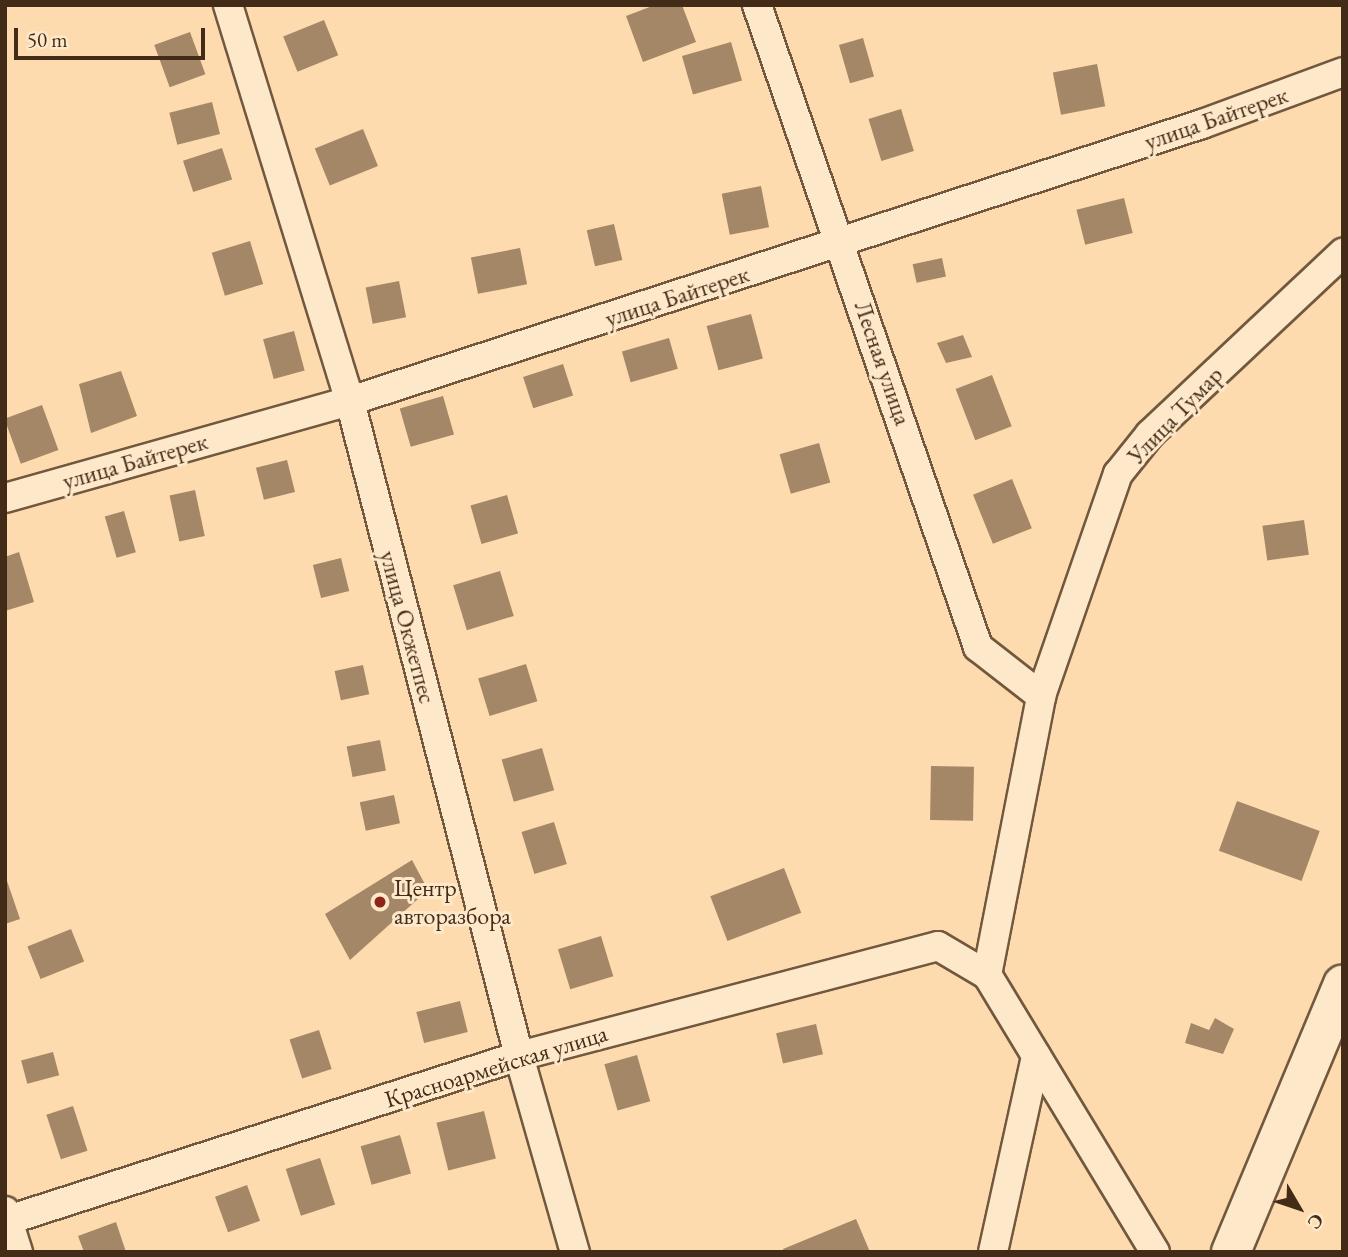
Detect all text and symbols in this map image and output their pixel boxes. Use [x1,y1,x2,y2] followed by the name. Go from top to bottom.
[18,14,208,58] scale bar
[27,26,68,53] text: 50 m
[1141,80,1291,156] street label: улица Байтерек
[601,259,753,333] street label: улица Байтерек
[848,297,918,429] street label: Лесная улица
[1121,360,1229,470] street label: Улица Тумар
[59,427,211,495] street label: улица Байтерек
[374,547,442,707] street label: улица Окжетпес
[394,874,511,930] place label: Центр авторазбора
[372,894,388,910] marker: Центр авторазбора
[381,1018,611,1114] street label: Красноармейская улица
[1264,1173,1334,1243] north arrow
[1302,1208,1330,1235] text: С

